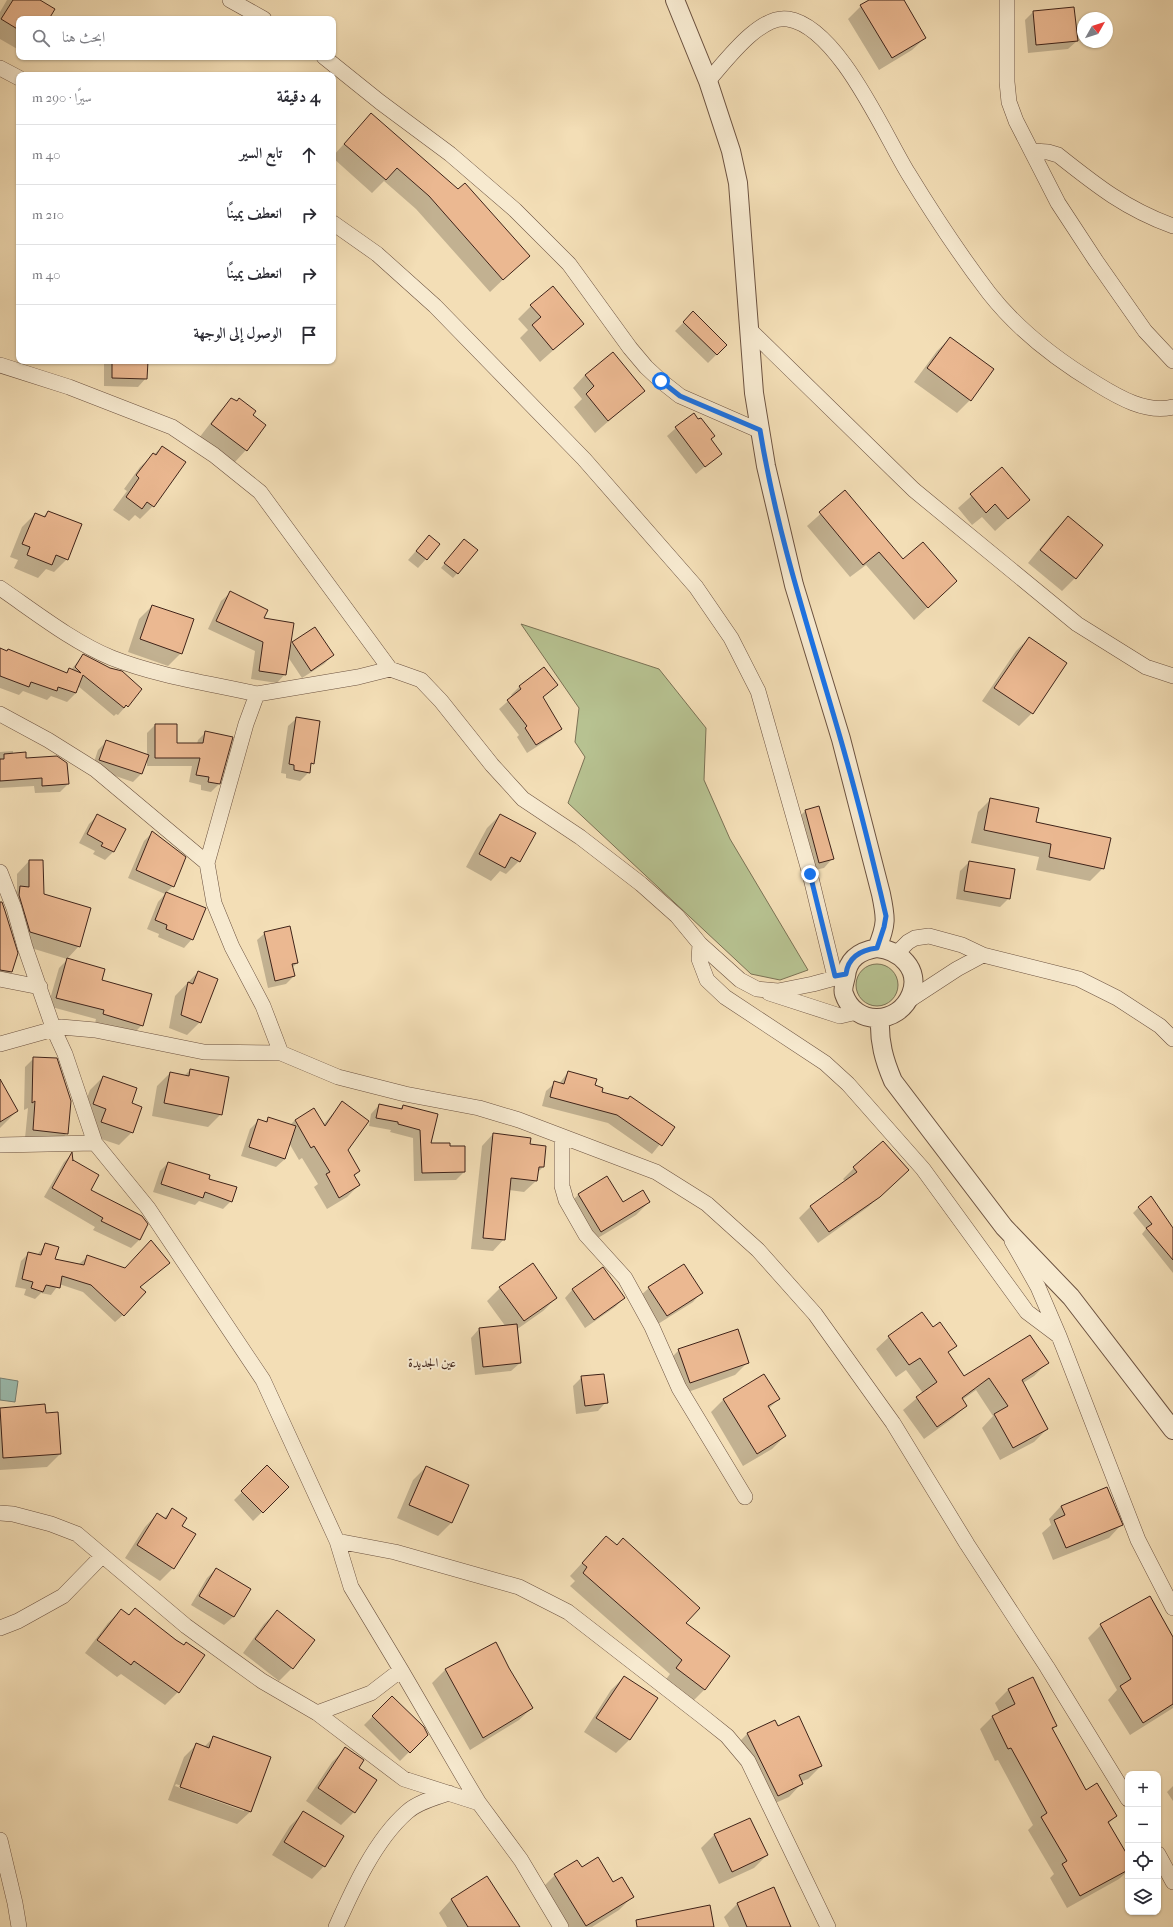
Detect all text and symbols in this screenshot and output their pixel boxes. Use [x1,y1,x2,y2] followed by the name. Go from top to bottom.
[1077,12,1113,48] north arrow
[16,16,336,60] search box
[30,27,52,49] icon: search
[62,28,105,46] text: ابحث هنا
[277,86,320,106] text: 4 دقيقة
[32,90,92,105] text: سيرًا · 290 m
[240,144,282,162] text: تابع السير
[298,144,320,166] icon: ahead
[32,147,60,162] text: 40 m
[227,204,282,222] text: انعطف يمينًا
[298,204,320,226] icon: right
[32,207,64,222] text: 210 m
[227,264,282,282] text: انعطف يمينًا
[298,264,320,286] icon: right
[32,267,60,282] text: 40 m
[193,324,282,342] text: الوصول إلى الوجهة
[298,324,320,346] icon: arrive
[652,372,670,390] route start
[801,865,819,883] route end
[408,1355,456,1371] district label: عين الجديدة
[1125,1771,1161,1915] map controls
[1125,1771,1161,1807] button: +
[1125,1807,1161,1843] button: −
[1125,1843,1161,1879] button: locate
[1125,1879,1161,1915] button: layers

